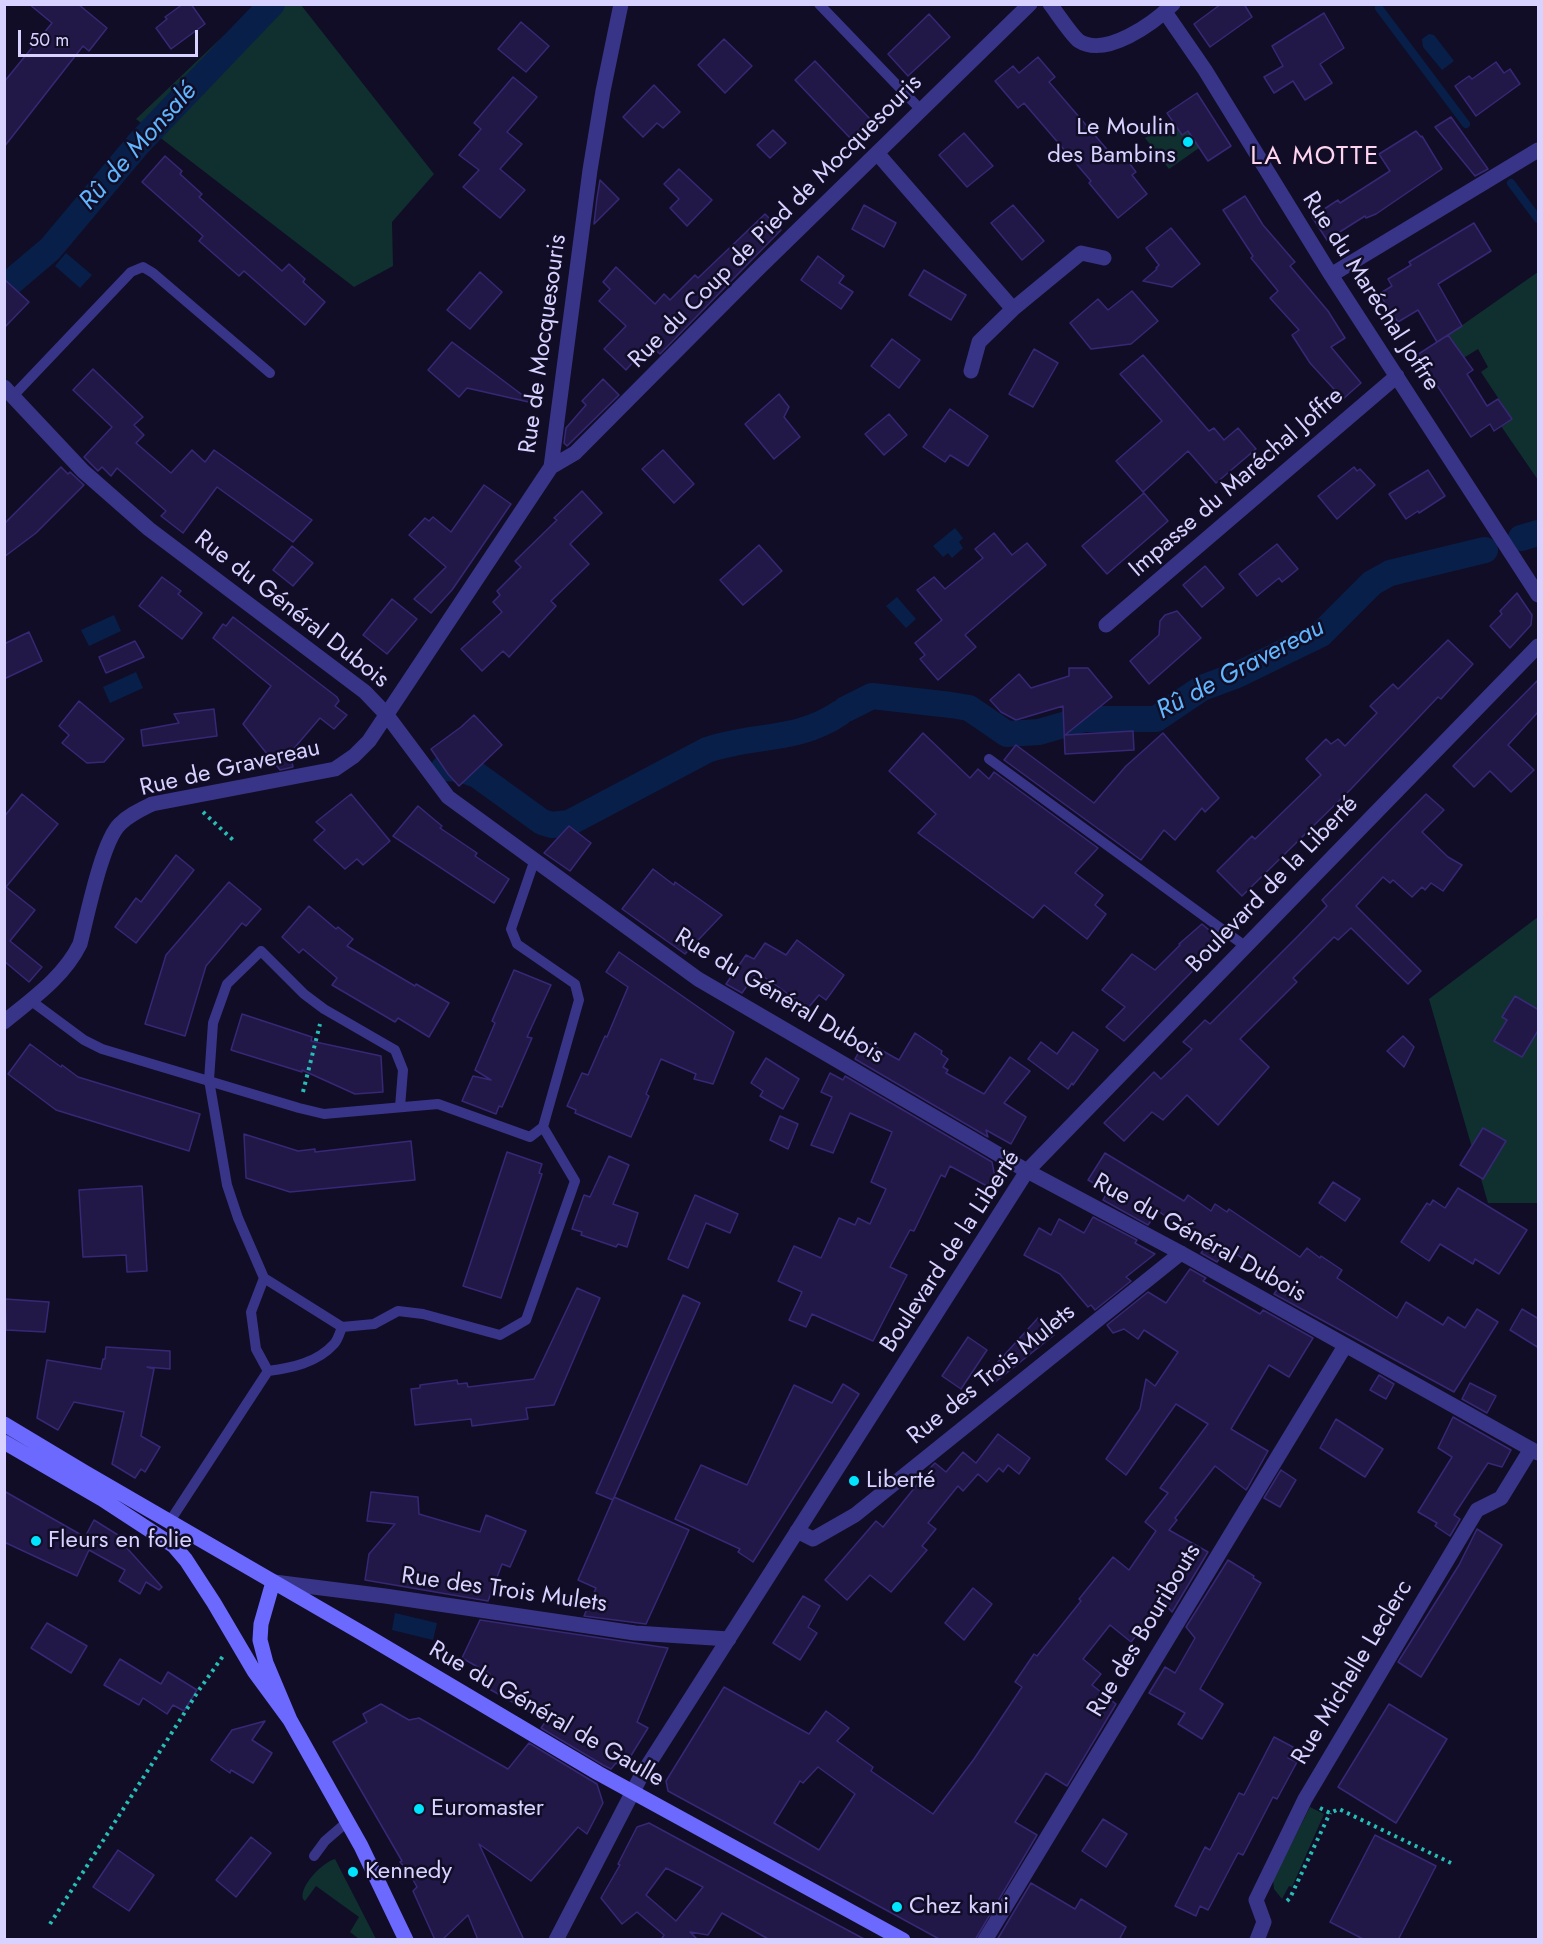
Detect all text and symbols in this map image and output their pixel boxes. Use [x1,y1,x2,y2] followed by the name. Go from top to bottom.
[21,18,201,56] scale bar
[29,27,69,53] text: 50 m
[623,69,929,375] street label: Rue du Coup de Pied de Mocquesouris
[73,77,205,217] water label: Rû de Monsalé
[1047,114,1176,170] place label: Le Moulin des Bambins
[1181,135,1195,149] marker: Le Moulin des Bambins
[1250,142,1380,174] district label: LA MOTTE
[1295,187,1445,397] street label: Rue du Maréchal Joffre
[514,233,574,455] street label: Rue de Mocquesouris
[1124,382,1350,584] street label: Impasse du Maréchal Joffre
[188,525,394,695] street label: Rue du Général Dubois
[1152,613,1330,727] water label: Rû de Gravereau
[137,734,323,804] street label: Rue de Gravereau
[1181,791,1365,979] street label: Boulevard de la Liberté
[669,923,889,1071] street label: Rue du Général Dubois
[875,1146,1027,1358] street label: Boulevard de la Liberté
[1087,1168,1311,1310] street label: Rue du Général Dubois
[902,1299,1082,1451] street label: Rue des Trois Mulets
[866,1467,935,1495] place label: Liberté
[847,1474,861,1488] marker: Liberté
[48,1527,192,1555] place label: Fleurs en folie
[29,1534,43,1548] marker: Fleurs en folie
[1082,1539,1208,1723] street label: Rue des Bouribouts
[399,1562,609,1620] street label: Rue des Trois Mulets
[1287,1576,1419,1770] street label: Rue Michelle Leclerc
[423,1636,669,1794] street label: Rue du Général de Gaulle
[431,1795,544,1823] place label: Euromaster
[412,1802,426,1816] marker: Euromaster
[365,1858,452,1886] place label: Kennedy
[346,1865,360,1879] marker: Kennedy
[909,1893,1009,1921] place label: Chez kani
[890,1900,904,1914] marker: Chez kani

